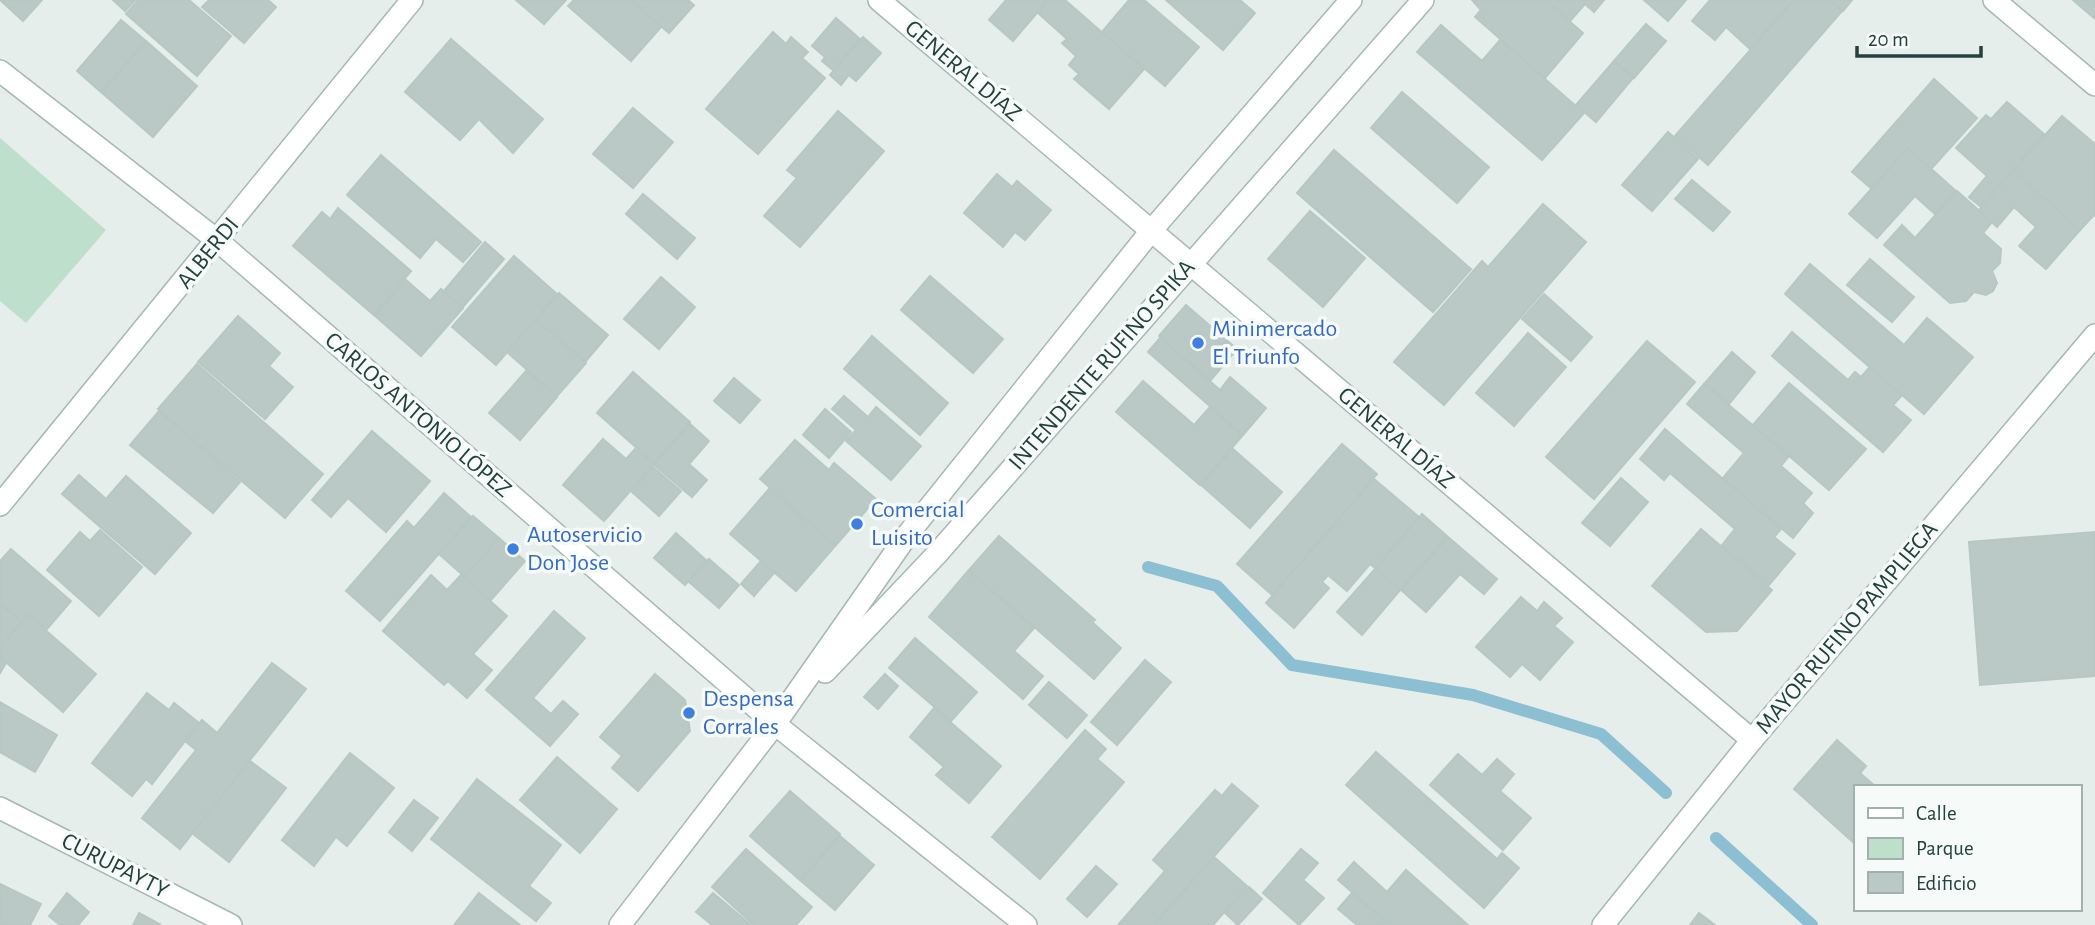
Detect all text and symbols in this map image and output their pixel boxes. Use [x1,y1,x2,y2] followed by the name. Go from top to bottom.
[900,14,1027,126] street label: GENERAL DÍAZ
[1857,14,1981,58] scale bar
[1868,29,1909,50] text: 20 m
[172,213,244,293] street label: ALBERDI
[1004,255,1200,475] street label: INTENDENTE RUFINO SPIKA
[1212,317,1337,369] place label: Minimercado El Triunfo
[320,326,517,502] street label: CARLOS ANTONIO LÓPEZ
[1190,335,1206,351] marker: Minimercado El Triunfo
[1333,381,1460,493] street label: GENERAL DÍAZ
[871,498,965,550] place label: Comercial Luisito
[849,516,865,532] marker: Comercial Luisito
[1752,517,1943,739] street label: MAYOR RUFINO PAMPLIEGA
[527,523,643,575] place label: Autoservicio Don Jose
[505,541,521,557] marker: Autoservicio Don Jose
[703,687,794,739] place label: Despensa Corrales
[681,705,697,721] marker: Despensa Corrales
[1854,785,2081,911] legend
[1916,803,1957,824] text: Calle
[58,829,173,903] street label: CURUPAYTY
[1916,838,1974,859] text: Parque
[1916,873,1977,894] text: Edificio

